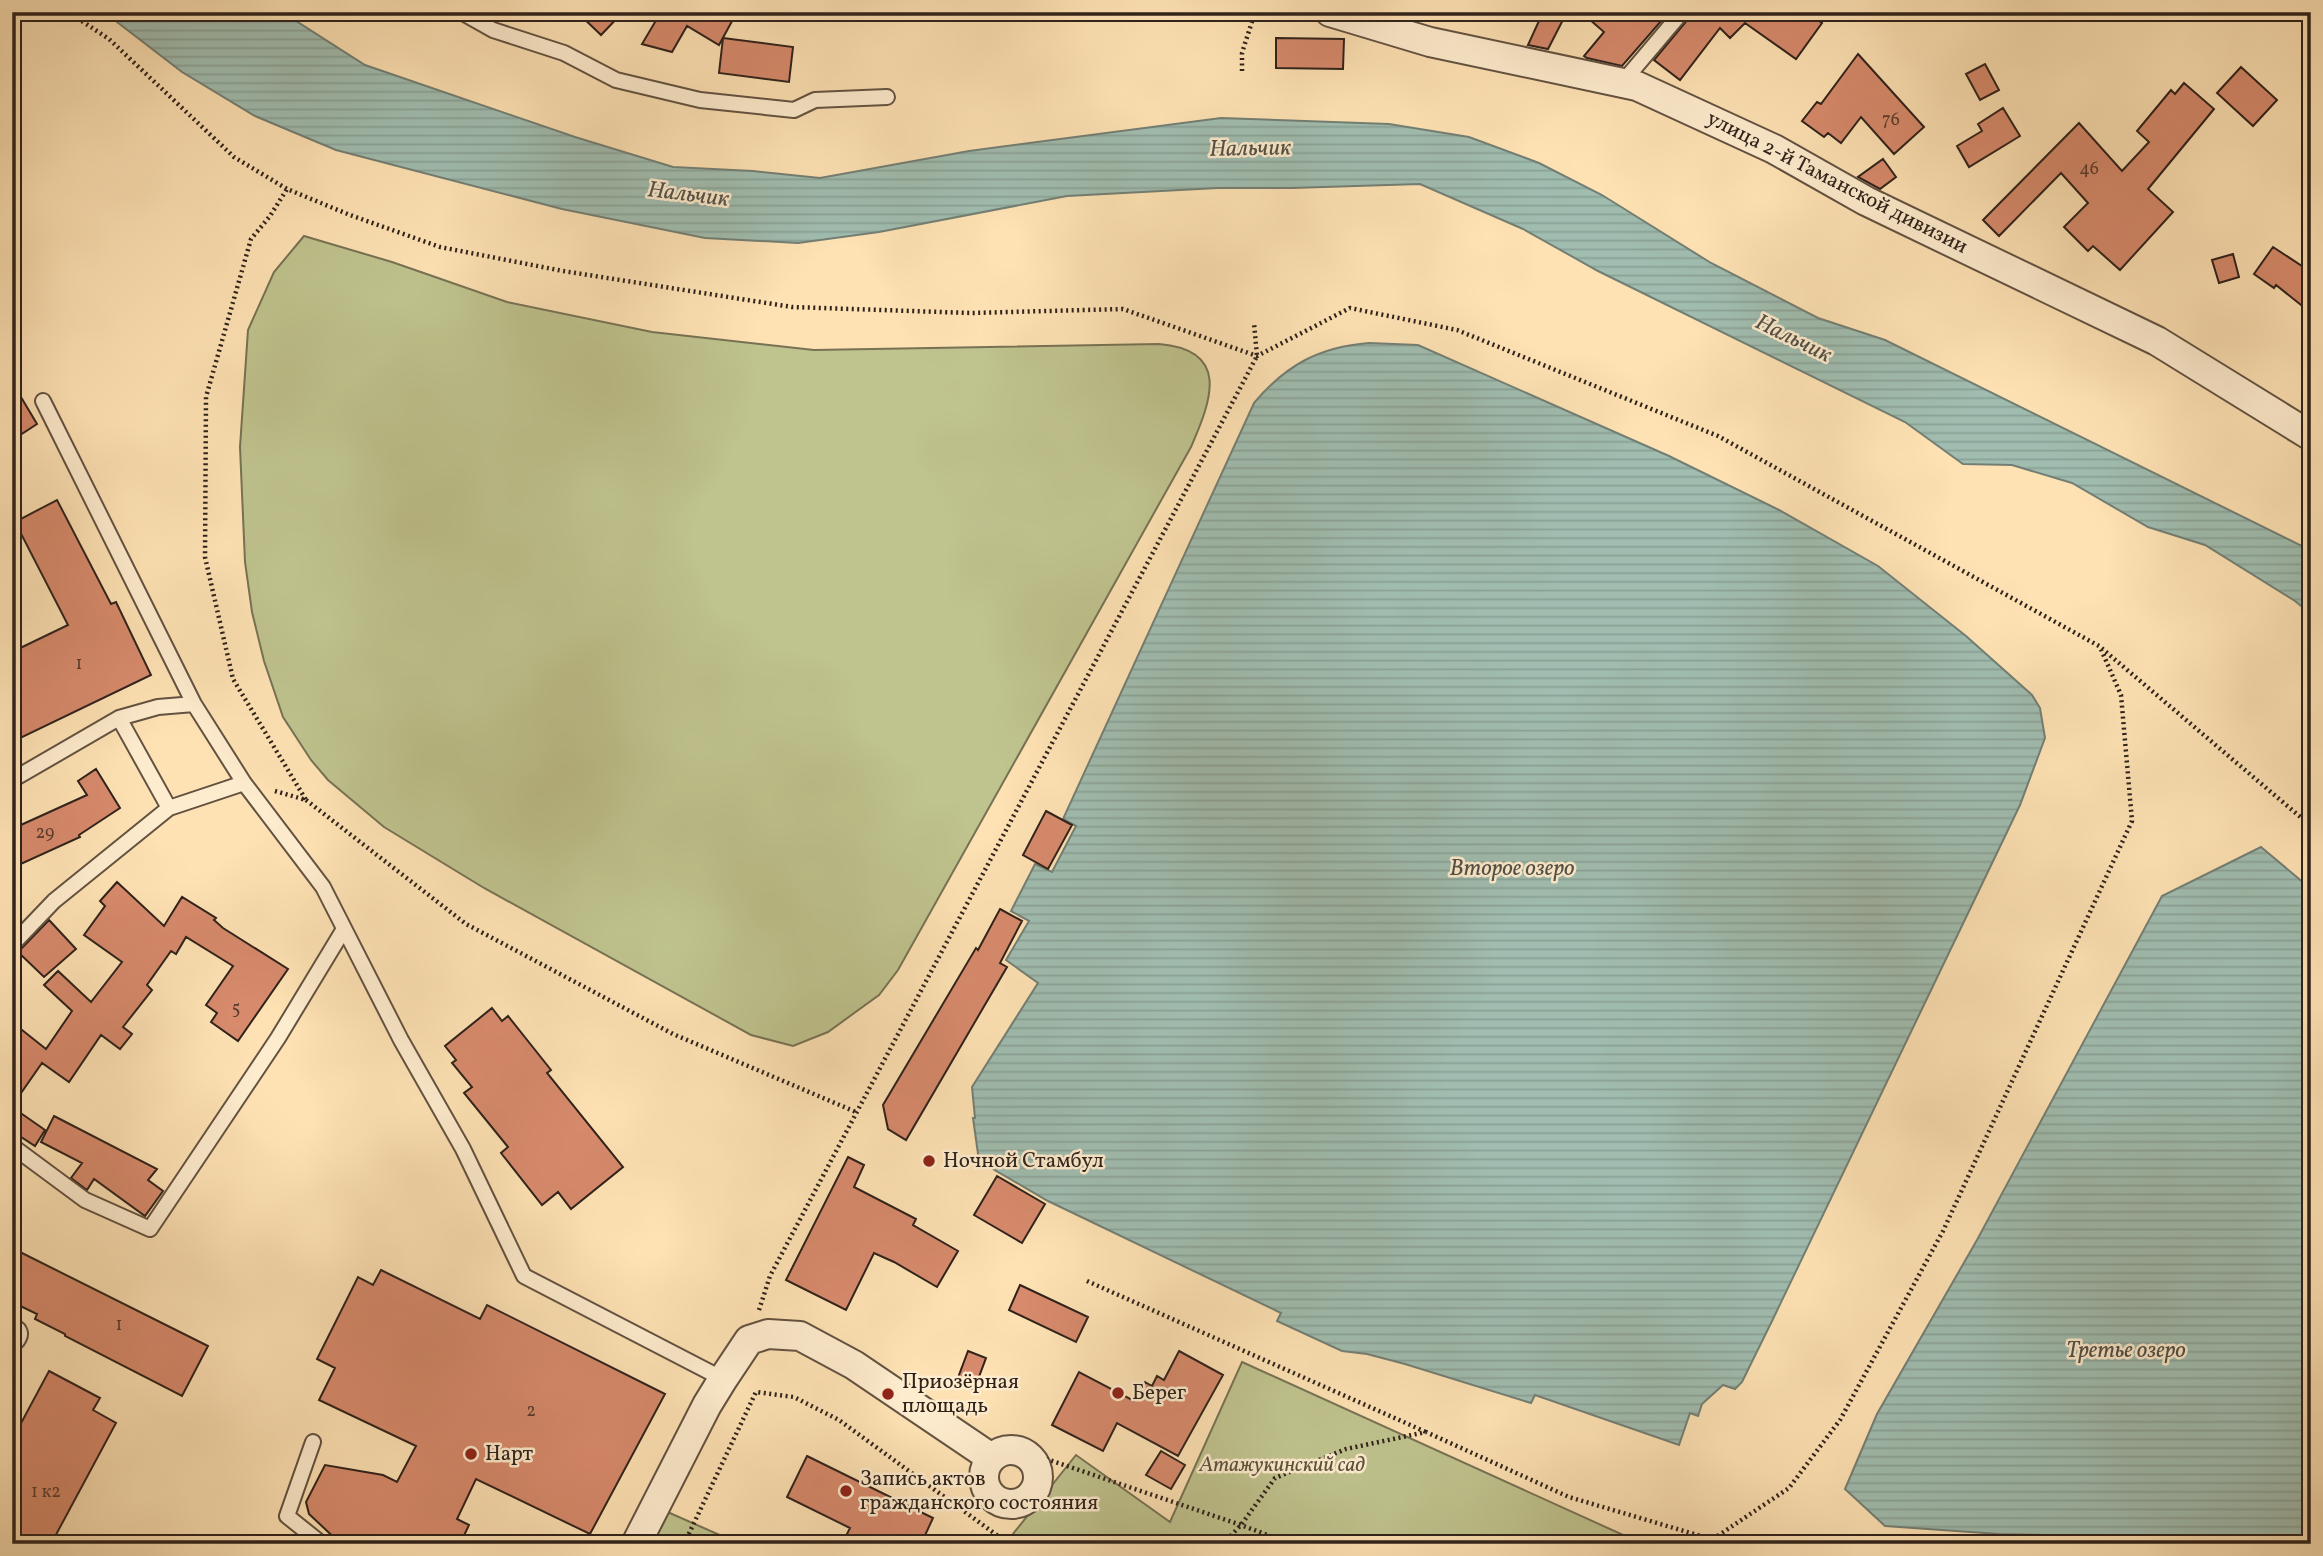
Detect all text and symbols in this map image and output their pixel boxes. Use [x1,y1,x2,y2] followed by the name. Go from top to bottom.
[1701,104,1973,262] street label: улица 2-й Таманской дивизии
[1882,108,1900,133] house number: 76
[1209,132,1292,166] water label: Нальчик
[2079,157,2099,182] house number: 46
[646,174,732,216] water label: Нальчик
[1749,307,1838,372] water label: Нальчик
[76,652,82,677] house number: 1
[36,821,54,846] house number: 29
[1450,853,1575,885] water label: Второе озеро
[232,997,240,1022] house number: 5
[943,1147,1104,1176] place label: Ночной Стамбул
[921,1153,937,1169] marker: Ночной Стамбул
[116,1313,122,1338] house number: 1
[2066,1335,2186,1367] water label: Третье озеро
[902,1368,1019,1421] place label: Приозёрная площадь
[1132,1379,1186,1408] place label: Берег
[1110,1385,1126,1401] marker: Берег
[880,1386,896,1402] marker: Приозёрная площадь
[526,1399,536,1424] house number: 2
[485,1440,533,1469] place label: Нарт
[463,1446,479,1462] marker: Нарт
[1198,1451,1365,1480] park label: Атажукинский сад
[860,1465,1098,1518] place label: Запись актов гражданского состояния
[31,1480,61,1505] house number: 1 к2
[838,1483,854,1499] marker: Запись актов гражданского состояния

